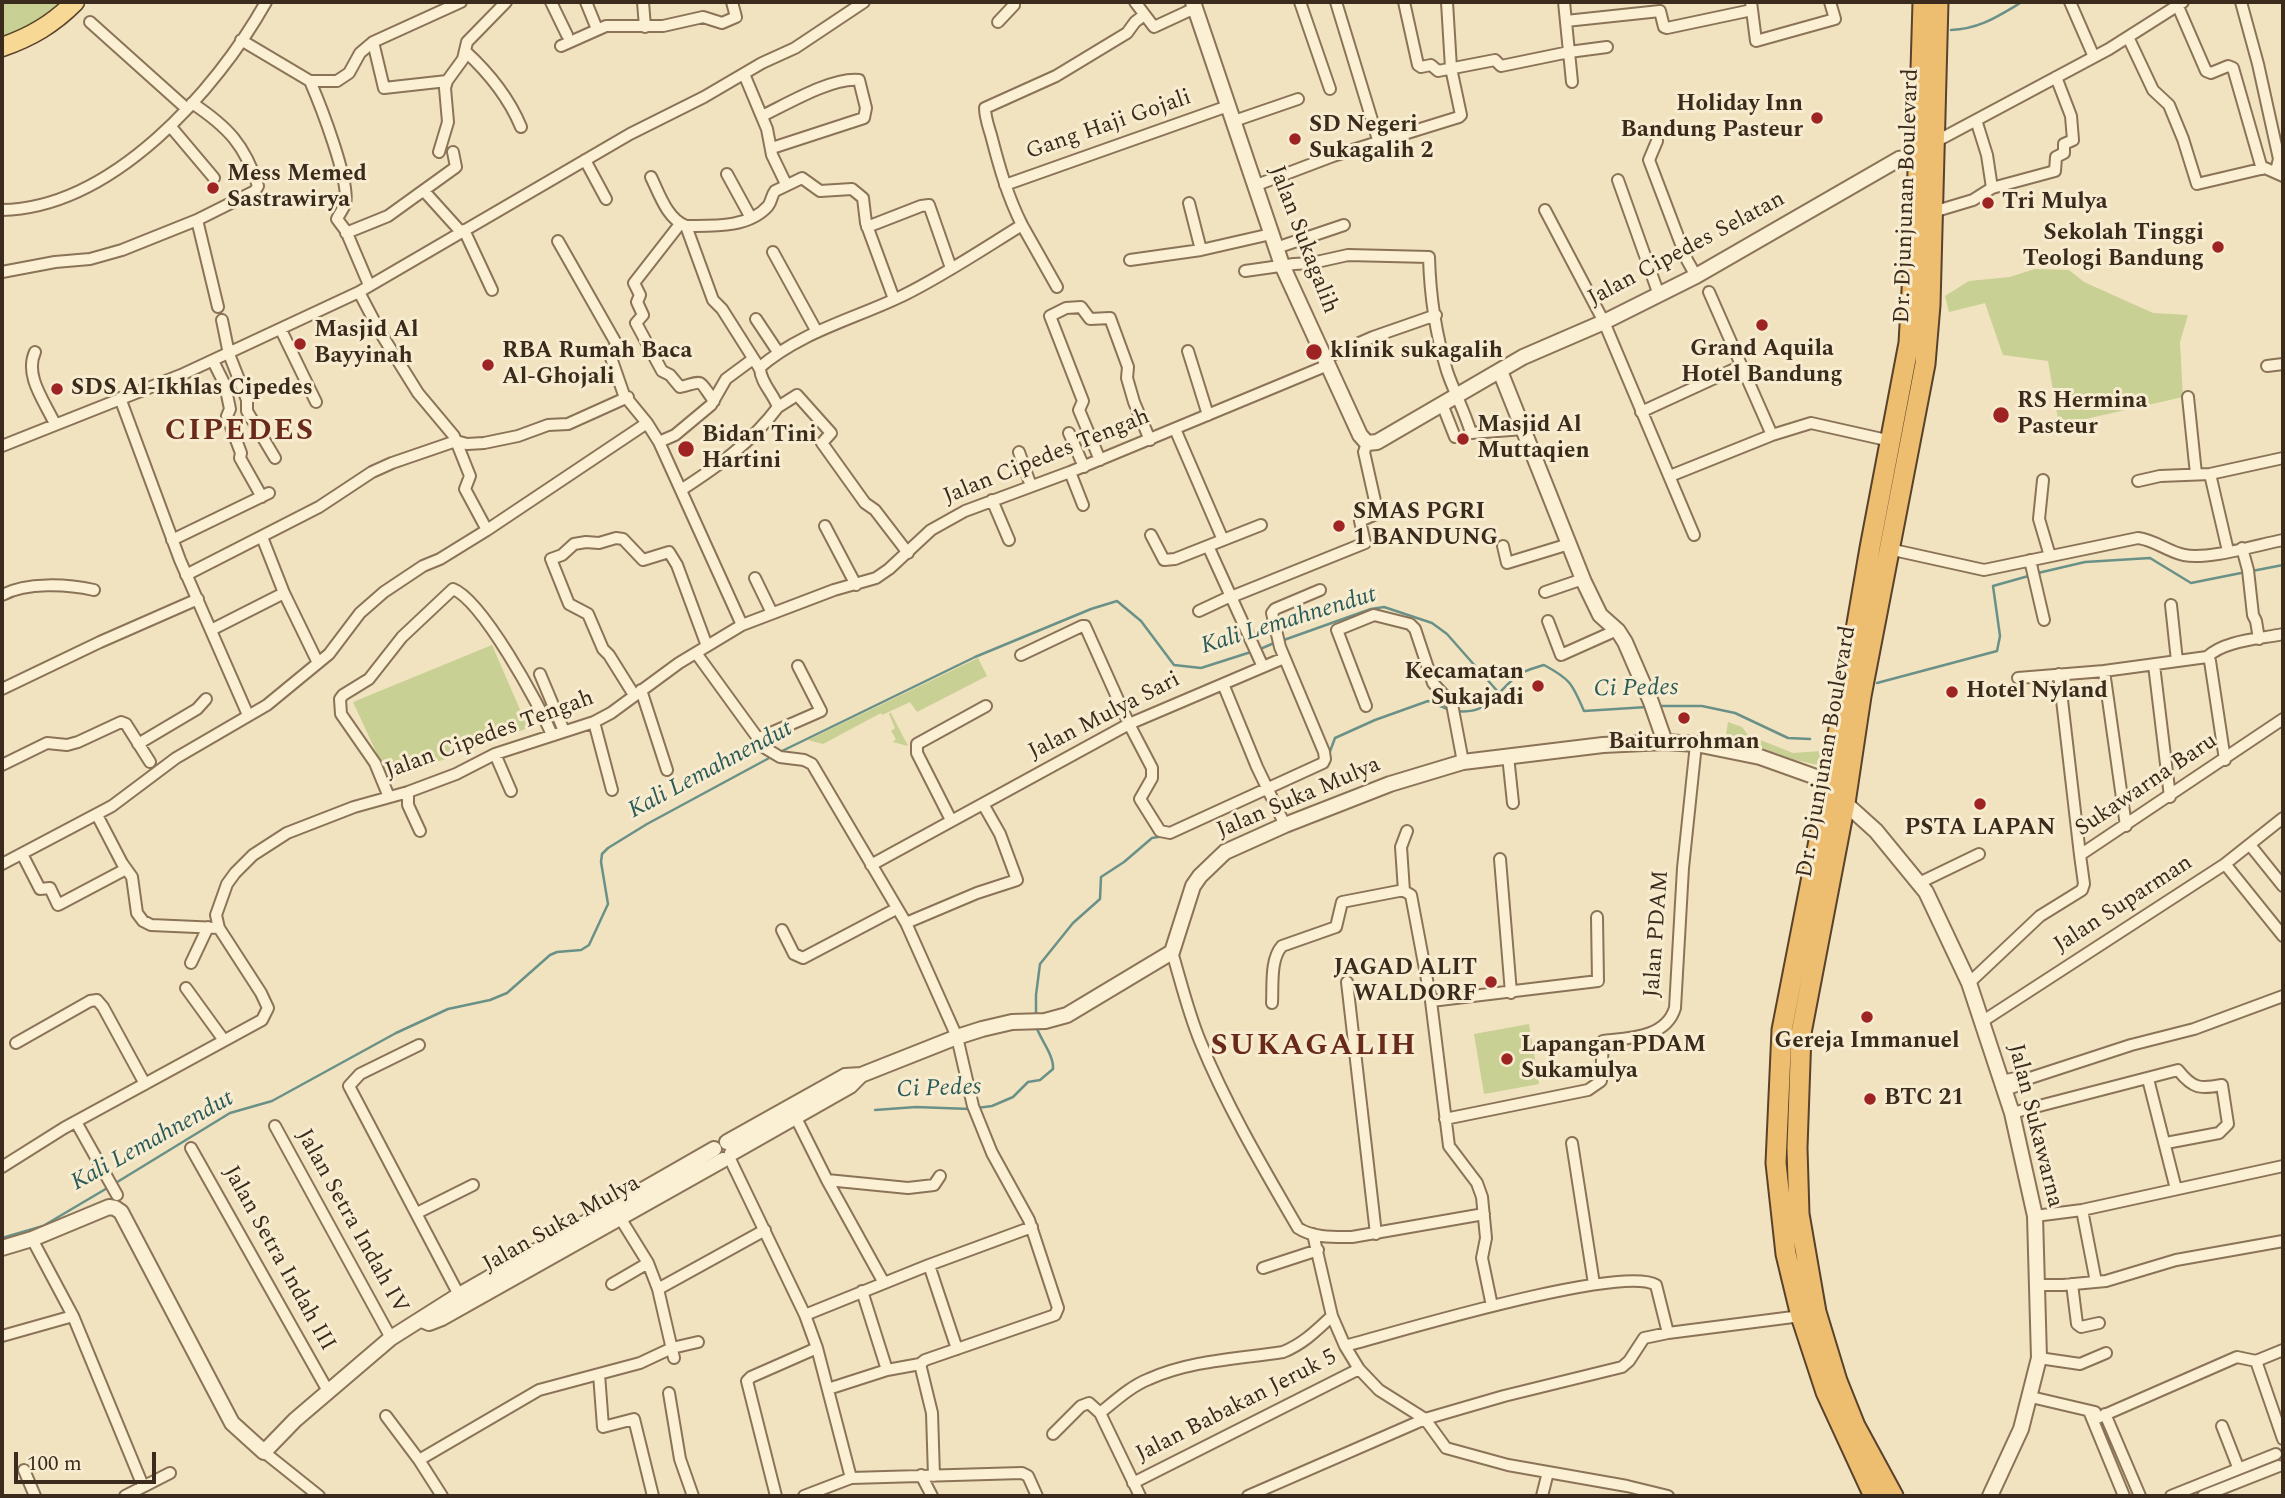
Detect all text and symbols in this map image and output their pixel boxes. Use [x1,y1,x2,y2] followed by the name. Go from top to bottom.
[1890,68,1926,324] street label: Dr. Djunjunan Boulevard
[1023,85,1195,167] street label: Gang Haji Gojali
[1620,91,1803,145] place label: Holiday Inn Bandung Pasteur
[1809,110,1825,126] marker: Holiday Inn Bandung Pasteur
[1309,112,1433,166] place label: SD Negeri Sukagalih 2
[1287,131,1303,147] marker: SD Negeri Sukagalih 2
[227,161,367,215] place label: Mess Memed Sastrawirya
[1261,162,1343,318] street label: Jalan Sukagalih
[205,180,221,196] marker: Mess Memed Sastrawirya
[1584,186,1790,314] street label: Jalan Cipedes Selatan
[2002,189,2108,217] place label: Tri Mulya
[1980,195,1996,211] marker: Tri Mulya
[2023,220,2204,274] place label: Sekolah Tinggi Teologi Bandung
[2210,239,2226,255] marker: Sekolah Tinggi Teologi Bandung
[314,317,418,371] place label: Masjid Al Bayyinah
[1754,317,1770,333] marker: Grand Aquila Hotel Bandung
[292,336,308,352] marker: Masjid Al Bayyinah
[1681,336,1843,390] place label: Grand Aquila Hotel Bandung
[502,338,692,392] place label: RBA Rumah Baca Al-Ghojali
[1330,338,1503,366] place label: klinik sukagalih
[1304,342,1324,362] marker: klinik sukagalih
[480,357,496,373] marker: RBA Rumah Baca Al-Ghojali
[71,375,313,403] place label: SDS Al-Ikhlas Cipedes
[49,381,65,397] marker: SDS Al-Ikhlas Cipedes
[2017,388,2147,442] place label: RS Hermina Pasteur
[940,404,1154,512] street label: Jalan Cipedes Tengah
[1991,405,2011,425] marker: RS Hermina Pasteur
[1477,412,1590,466] place label: Masjid Al Muttaqien
[166,415,314,451] district label: CIPEDES
[702,422,817,476] place label: Bidan Tini Hartini
[1455,431,1471,447] marker: Masjid Al Muttaqien
[676,439,696,459] marker: Bidan Tini Hartini
[1353,499,1498,553] place label: SMAS PGRI 1 BANDUNG
[1331,518,1347,534] marker: SMAS PGRI 1 BANDUNG
[1198,582,1380,662] water label: Kali Lemahnendut
[1792,624,1864,880] street label: Dr. Djunjunan Boulevard
[1405,659,1524,713] place label: Kecamatan Sukajadi
[1025,667,1185,767] street label: Jalan Mulya Sari
[1593,675,1679,705] water label: Ci Pedes
[1530,678,1546,694] marker: Kecamatan Sukajadi
[1966,678,2108,706] place label: Hotel Nyland
[1944,684,1960,700] marker: Hotel Nyland
[382,685,598,787] street label: Jalan Cipedes Tengah
[1676,710,1692,726] marker: Baiturrohman
[624,716,798,826] water label: Kali Lemahnendut
[2071,728,2223,844] street label: Sukawarna Baru
[1608,729,1760,757] place label: Baiturrohman
[1213,752,1385,846] street label: Jalan Suka Mulya
[1972,796,1988,812] marker: PSTA LAPAN
[1905,815,2055,843] place label: PSTA LAPAN
[2050,850,2198,960] street label: Jalan Suparman
[1640,869,1676,999] street label: Jalan PDAM
[1333,955,1477,1009] place label: JAGAD ALIT WALDORF
[1483,974,1499,990] marker: JAGAD ALIT WALDORF
[1859,1009,1875,1025] marker: Gereja Immanuel
[1775,1028,1959,1056] place label: Gereja Immanuel
[1212,1030,1416,1066] district label: SUKAGALIH
[1521,1032,1706,1086] place label: Lapangan PDAM Sukamulya
[2000,1041,2068,1211] street label: Jalan Sukawarna
[1499,1051,1515,1067] marker: Lapangan PDAM Sukamulya
[896,1074,982,1106] water label: Ci Pedes
[67,1085,239,1199] water label: Kali Lemahnendut
[1884,1085,1964,1113] place label: BTC 21
[1862,1091,1878,1107] marker: BTC 21
[289,1125,413,1319] street label: Jalan Setra Indah IV
[216,1162,340,1356] street label: Jalan Setra Indah III
[479,1170,645,1280] street label: Jalan Suka Mulya
[1132,1344,1342,1470] street label: Jalan Babakan Jeruk 5
[18,1438,159,1482] scale bar
[27,1448,82,1480] text: 100 m

